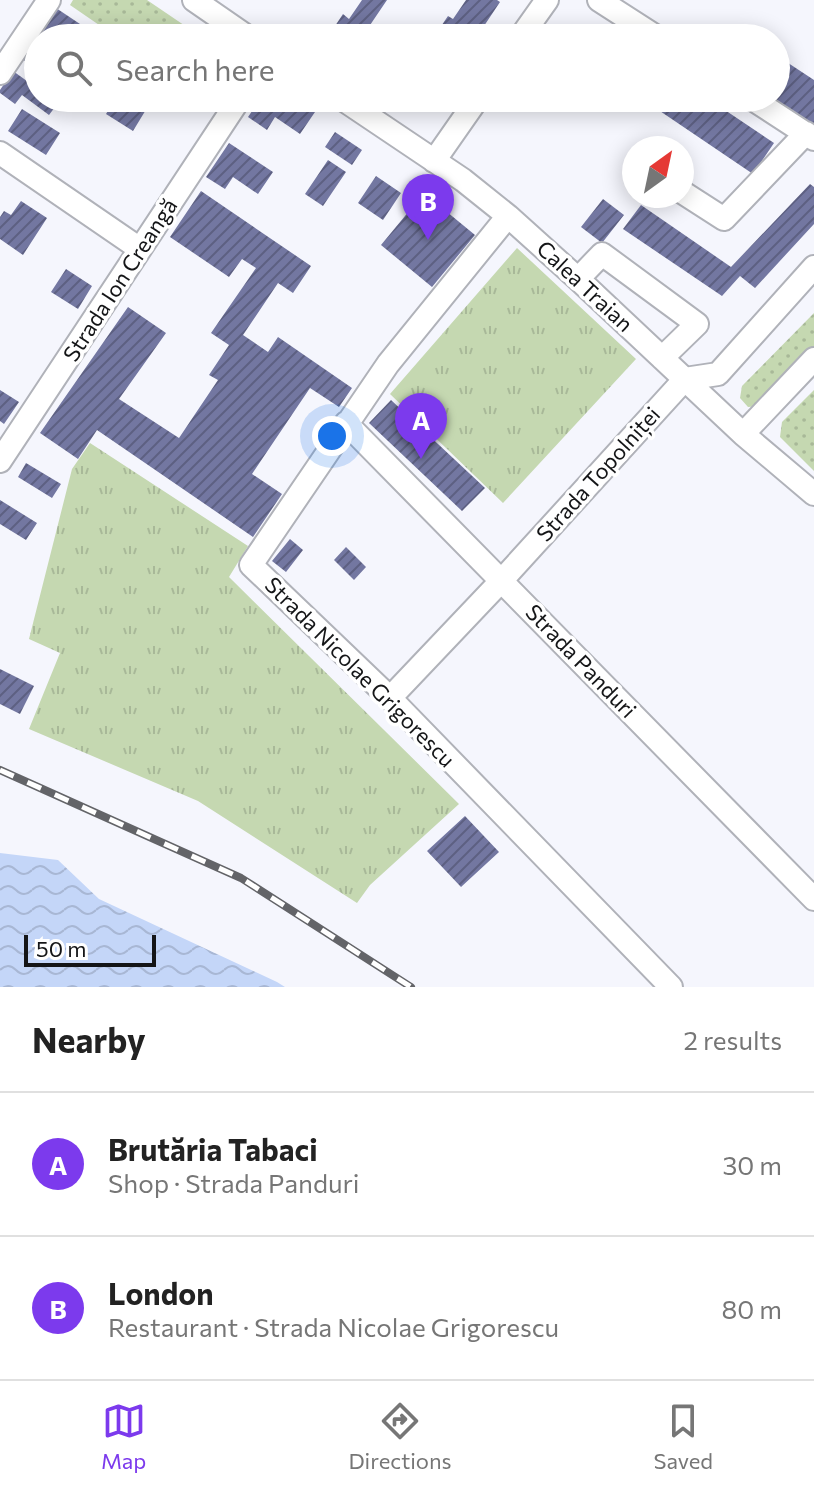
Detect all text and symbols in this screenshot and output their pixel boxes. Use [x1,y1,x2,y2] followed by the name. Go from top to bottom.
[24,24,790,112] search box
[52,46,96,90] icon: search
[116,50,275,87] text: Search here
[622,136,694,208] north arrow
[402,174,454,240] pin: B
[57,193,182,366] street label: Strada Ion Creangă
[532,234,639,337] street label: Calea Traian
[395,393,447,459] pin: A
[530,401,666,547] street label: Strada Topolniței
[312,416,352,456] your location
[260,571,461,772] street label: Strada Nicolae Grigorescu
[520,598,642,723] street label: Strada Panduri
[24,931,156,967] scale bar
[36,935,86,962] text: 50 m
[32,1018,146,1060] text: Nearby
[684,1024,782,1055] text: 2 results
[108,1130,318,1167] text: Brutăria Tabaci
[49,1149,67,1180] text: A
[723,1149,782,1180] text: 30 m
[108,1167,360,1198] text: Shop · Strada Panduri
[108,1274,214,1311] text: London
[49,1293,67,1324] text: B
[722,1293,782,1324] text: 80 m
[108,1311,559,1342] text: Restaurant · Strada Nicolae Grigorescu
[101,1399,146,1474] tab: Map
[348,1399,452,1474] tab: Directions
[654,1399,713,1474] tab: Saved

